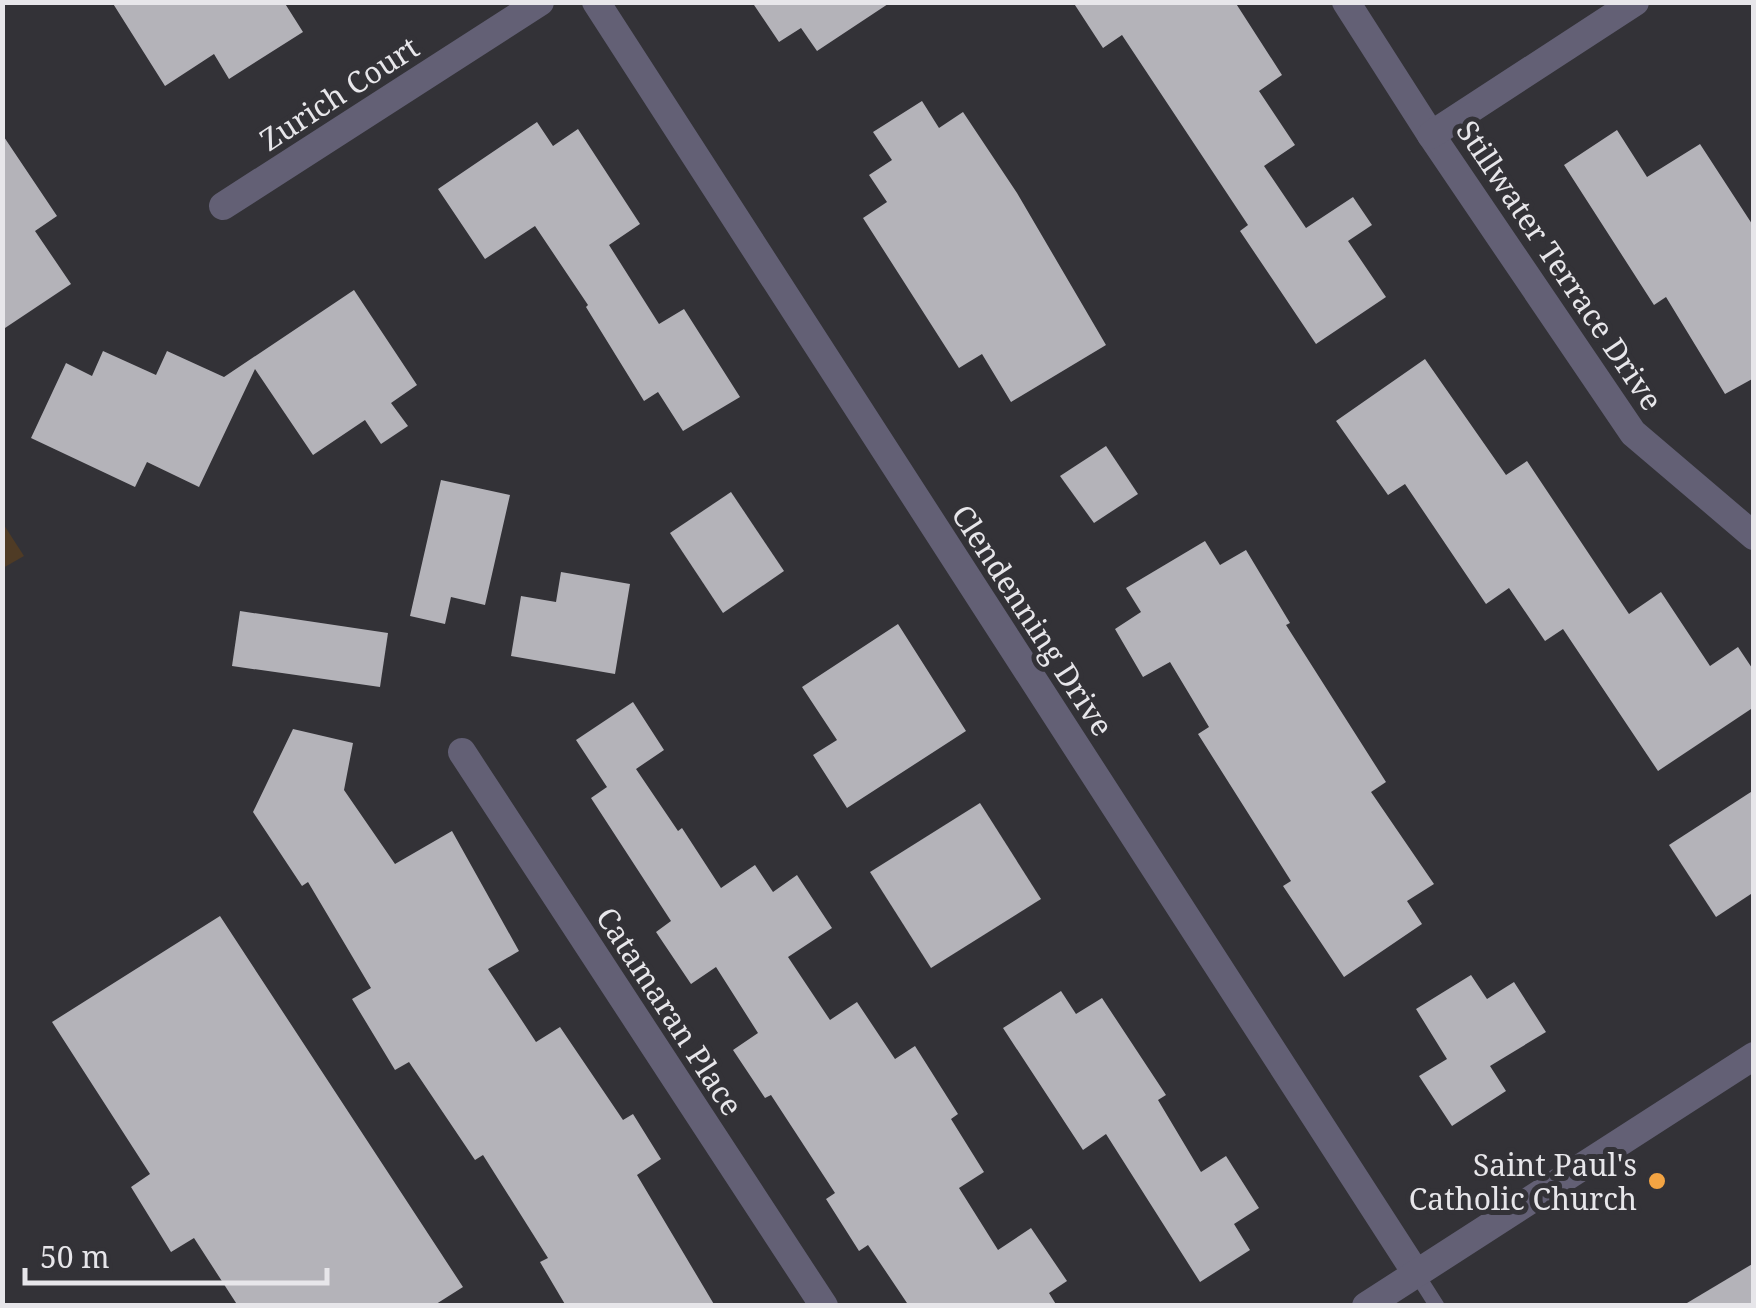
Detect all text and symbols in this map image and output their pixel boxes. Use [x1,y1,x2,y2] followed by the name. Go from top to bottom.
[252,26,426,160] street label: Zurich Court
[1448,112,1672,418] street label: Stillwater Terrace Drive
[943,496,1123,744] street label: Clendenning Drive
[587,899,753,1123] street label: Catamaran Place
[1409,1144,1637,1219] place label: Saint Paul's Catholic Church
[1646,1170,1668,1192] marker: Saint Paul's Catholic Church
[25,1223,328,1285] scale bar
[40,1236,110,1277] text: 50 m

